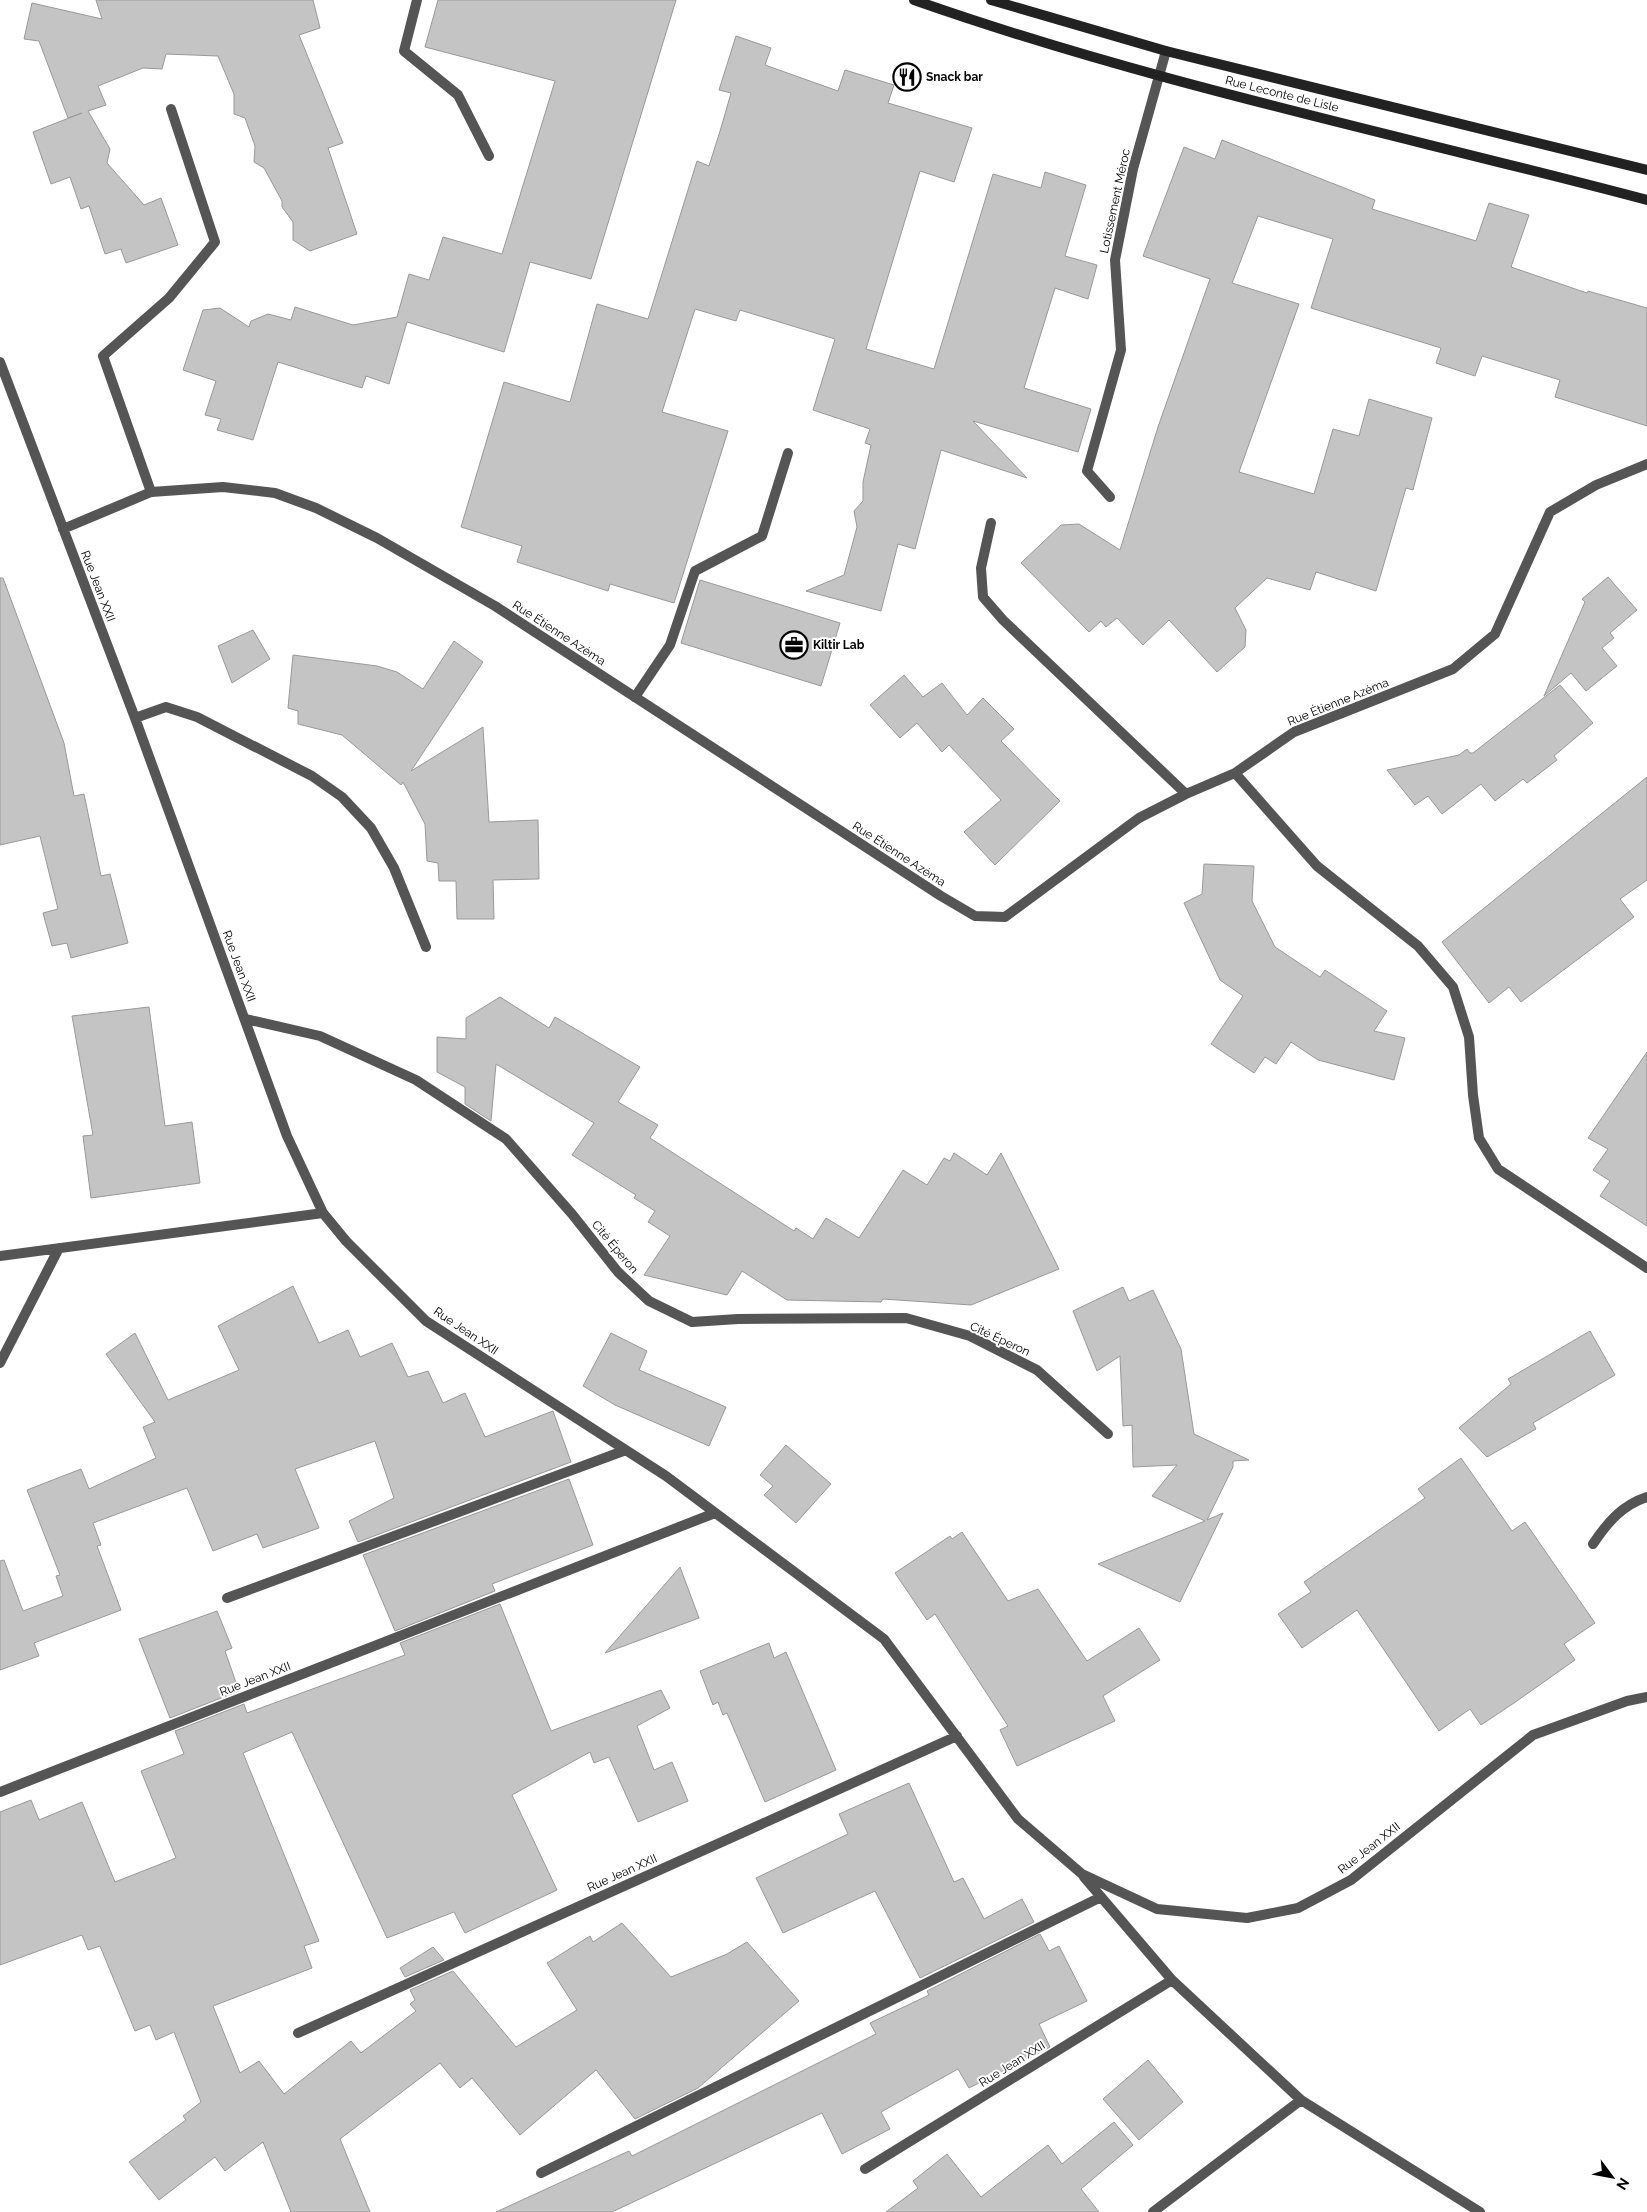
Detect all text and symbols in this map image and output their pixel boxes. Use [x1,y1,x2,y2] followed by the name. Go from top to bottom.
[892,62,922,92] restaurant icon: Snack bar
[926,70,983,84] place label: Snack bar
[1224,73,1340,115] street label: Rue Leconte de Lisle
[1097,147,1133,255] street label: Lotissement Méroc
[78,549,118,623] street label: Rue Jean XXII
[510,598,608,668] street label: Rue Étienne Azéma
[779,630,809,660] office icon: Kiltir Lab
[813,638,865,652] place label: Kiltir Lab
[1285,675,1391,729] street label: Rue Étienne Azéma
[850,819,948,889] street label: Rue Étienne Azéma
[220,928,258,1004] street label: Rue Jean XXII
[589,1218,641,1276] street label: Cité Éperon
[431,1304,501,1358] street label: Rue Jean XXII
[968,1319,1032,1359] street label: Cité Éperon
[218,1659,292,1699] street label: Rue Jean XXII
[1335,1819,1403,1877] street label: Rue Jean XXII
[585,1851,659,1895] street label: Rue Jean XXII
[977,2038,1047,2090] street label: Rue Jean XXII
[1587,2152,1637,2202] north arrow
[1613,2175,1633,2193] text: N

